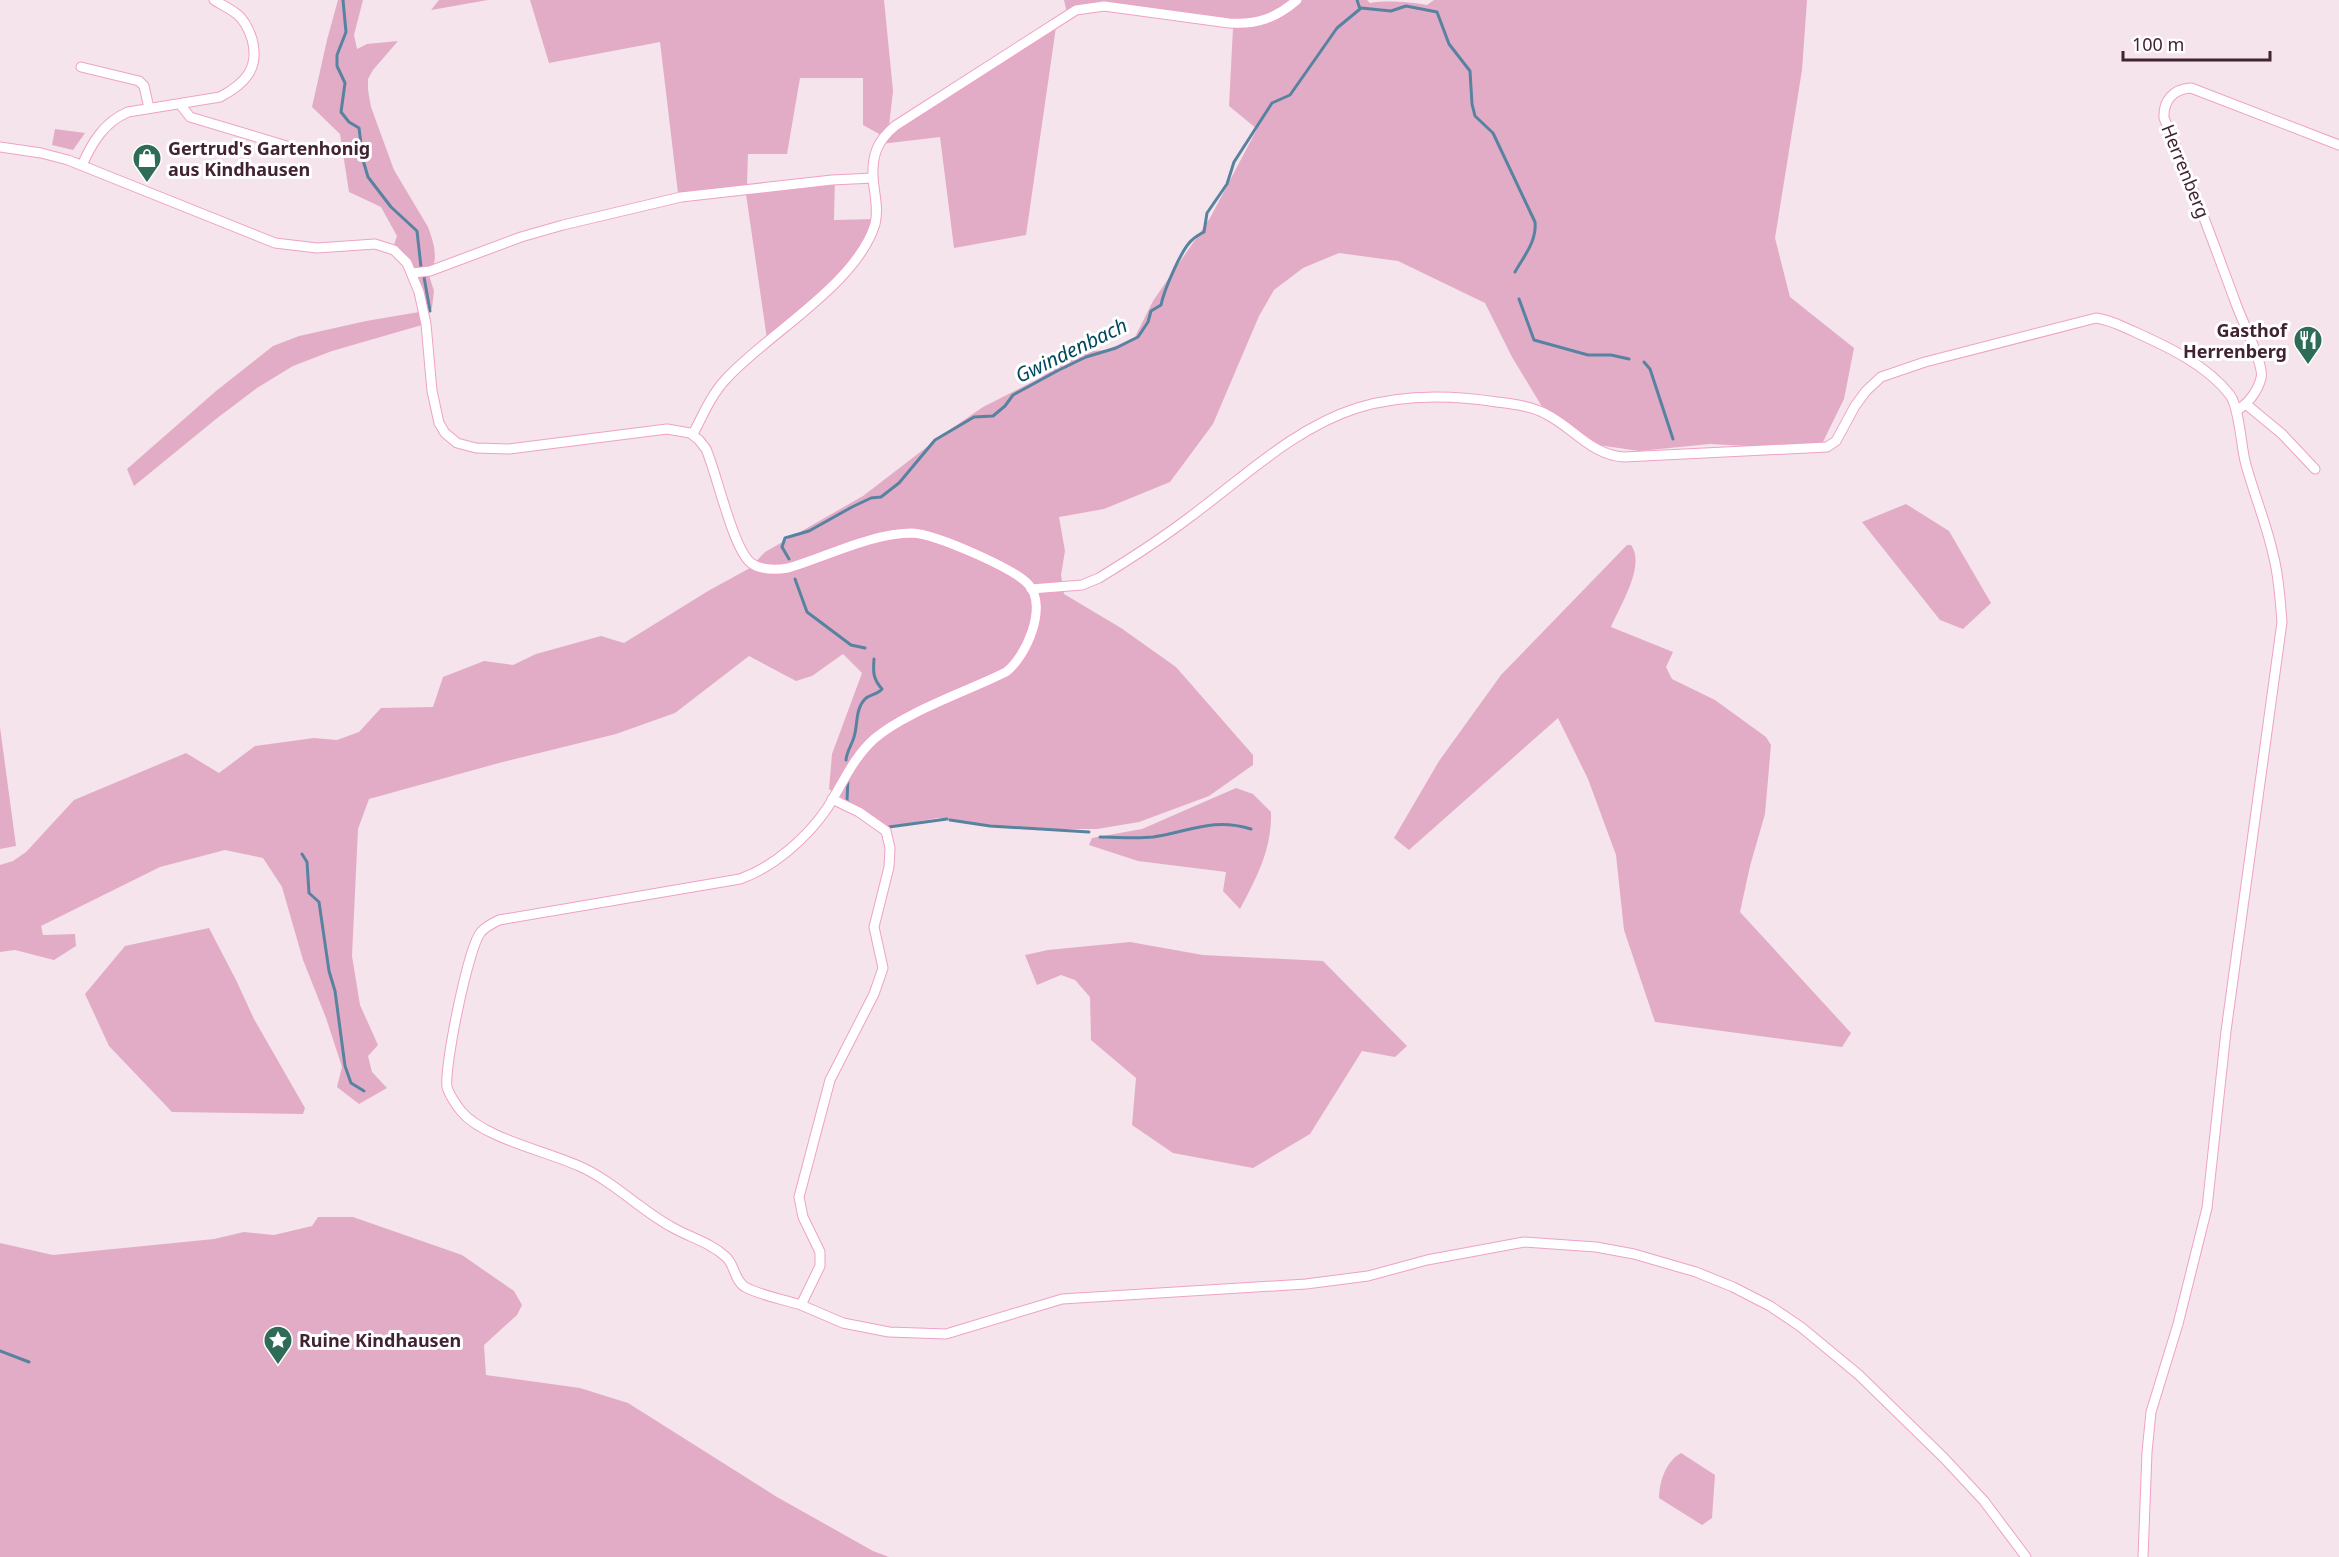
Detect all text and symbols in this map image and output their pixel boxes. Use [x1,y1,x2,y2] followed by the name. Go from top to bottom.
[2123,24,2270,62] scale bar
[2132,32,2184,56] text: 100 m
[2156,121,2216,221] street label: Herrenberg
[168,136,370,181] place label: Gertrud's Gartenhonig aus Kindhausen
[131,142,163,184] shop icon: Gertrud's Gartenhonig aus Kindhausen
[1010,311,1132,389] water label: Gwindenbach
[2183,318,2288,363] place label: Gasthof Herrenberg
[2292,324,2324,366] restaurant icon: Gasthof Herrenberg
[262,1324,294,1366] place icon: Ruine Kindhausen
[299,1328,461,1352] place label: Ruine Kindhausen

